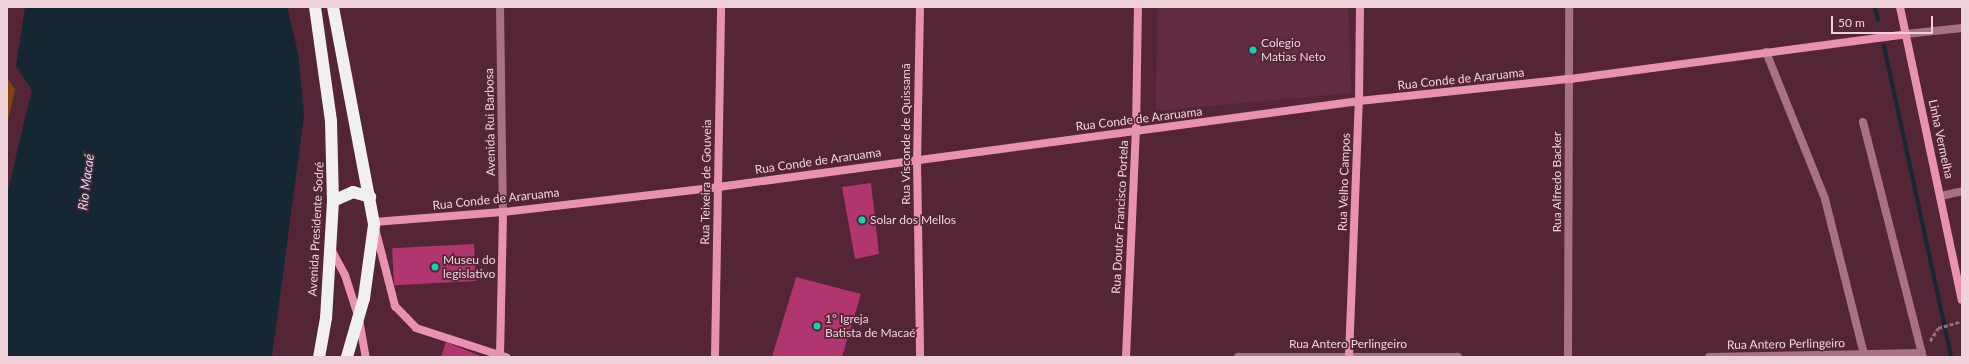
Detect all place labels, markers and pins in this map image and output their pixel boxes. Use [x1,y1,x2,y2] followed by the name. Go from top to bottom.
[1261,36,1326,64] place label: Colegio Matias Neto
[1248,45,1258,55] marker: Colegio Matias Neto
[870,213,956,227] place label: Solar dos Mellos
[857,215,867,225] marker: Solar dos Mellos
[443,253,496,281] place label: Museu do legislativo
[430,262,440,272] marker: Museu do legislativo
[825,312,916,340] place label: 1° Igreja Batista de Macaé
[812,321,822,331] marker: 1° Igreja Batista de Macaé

